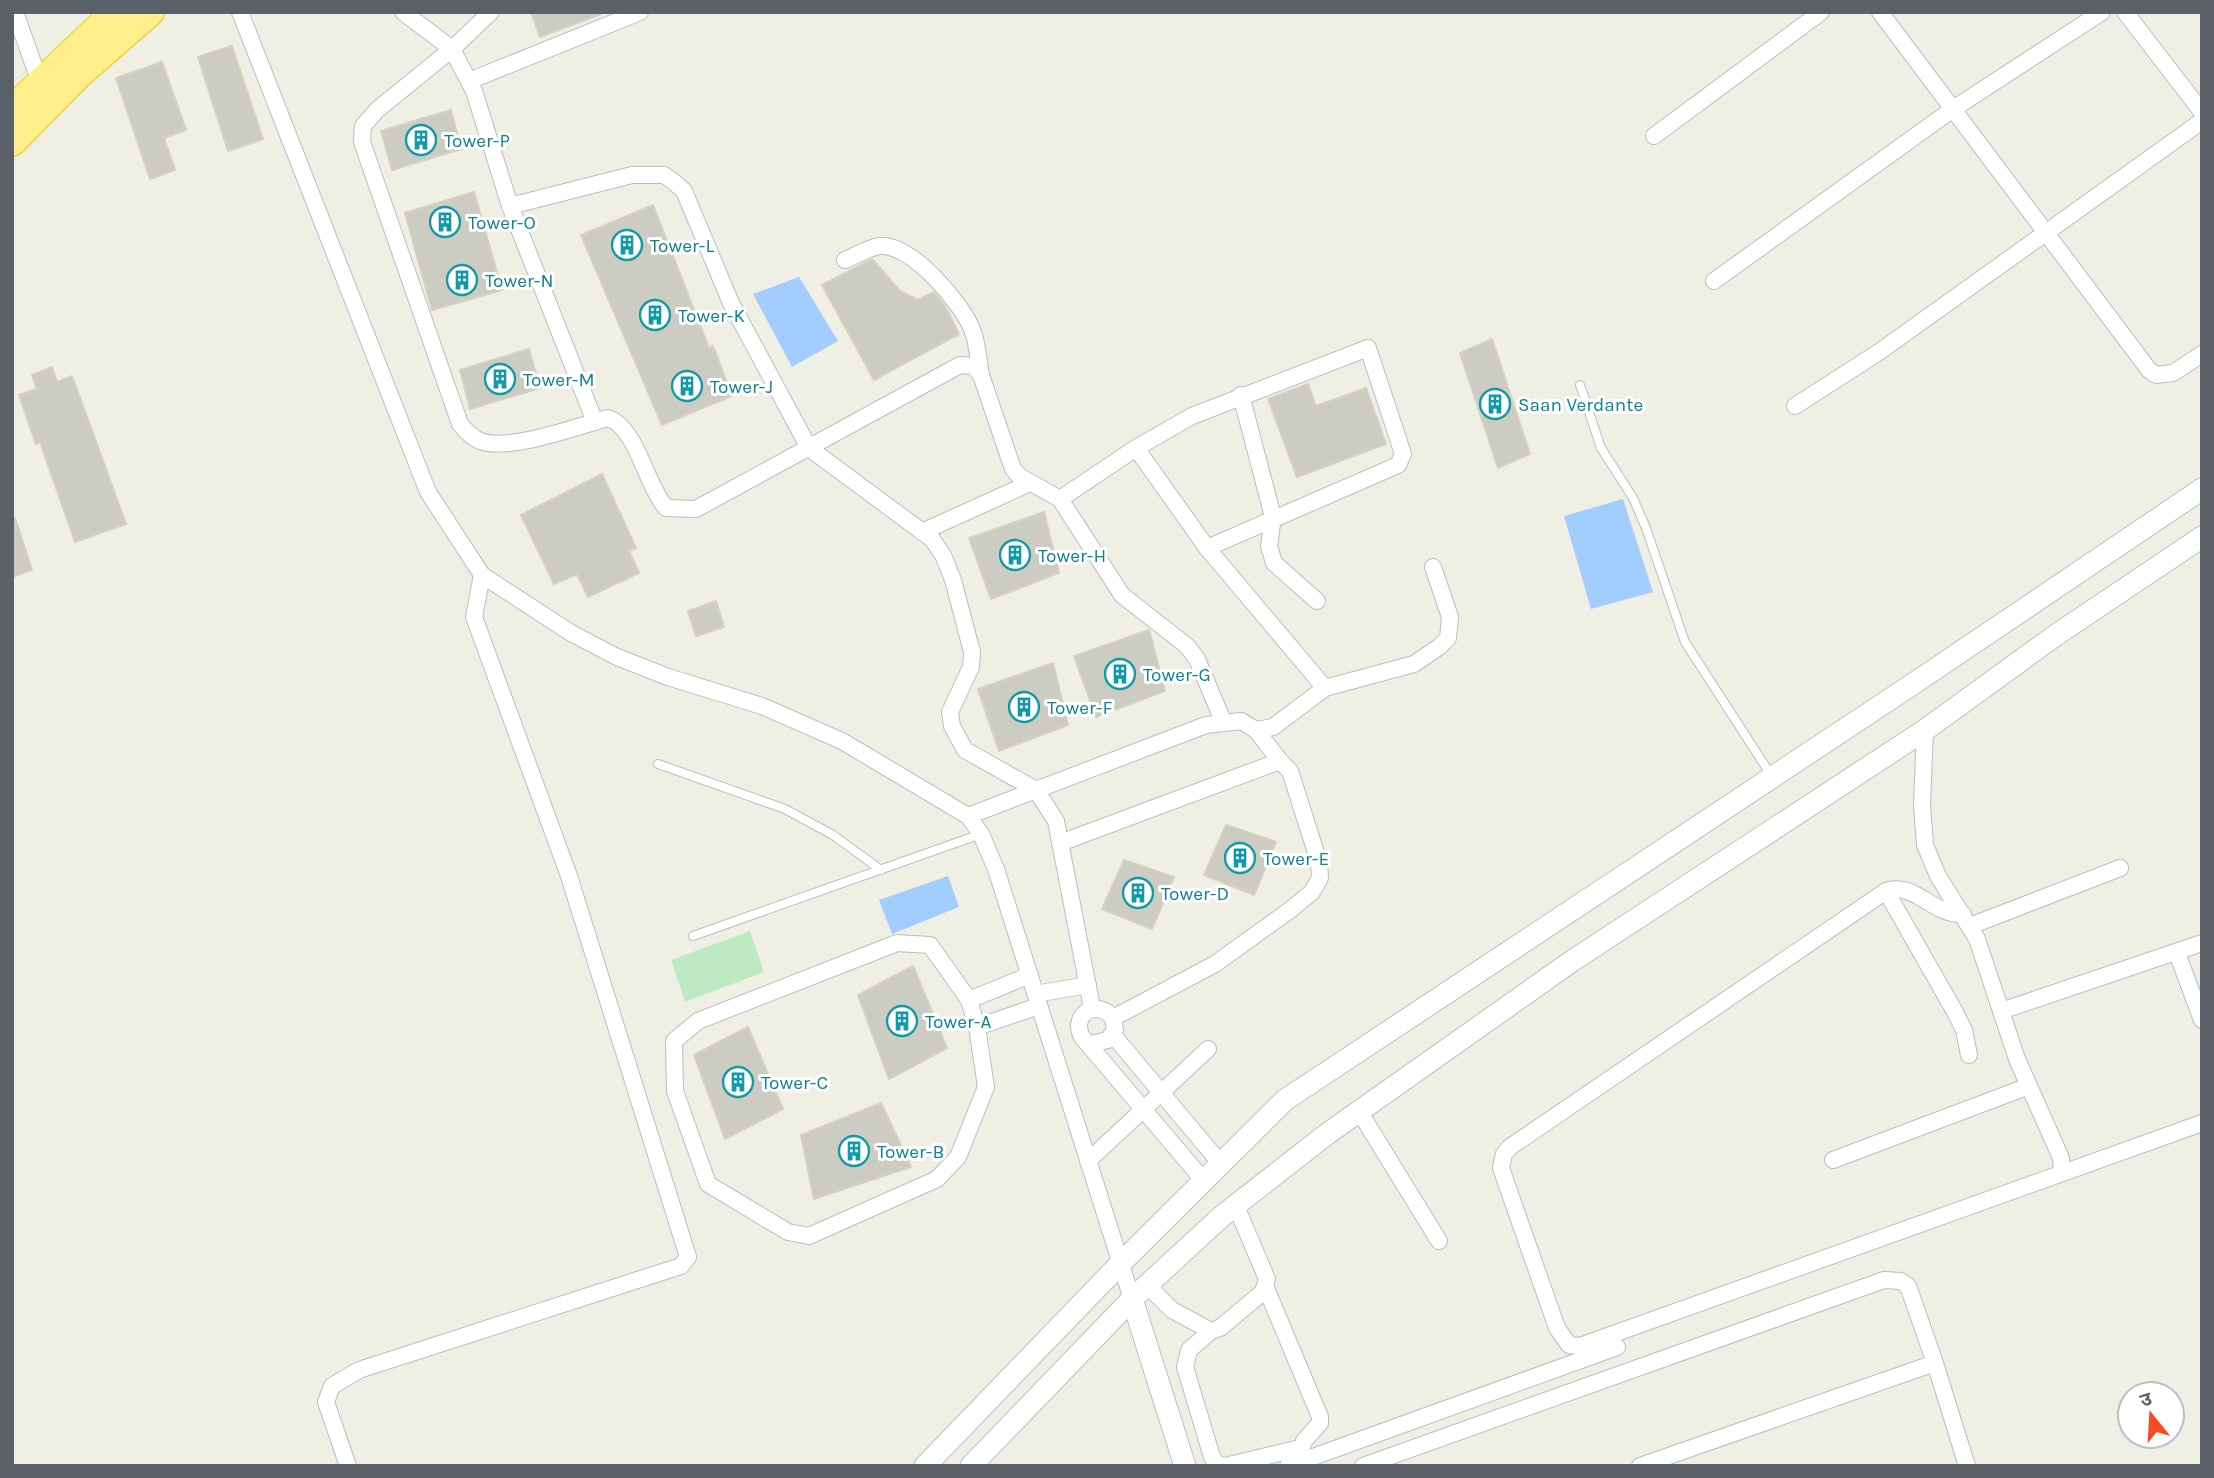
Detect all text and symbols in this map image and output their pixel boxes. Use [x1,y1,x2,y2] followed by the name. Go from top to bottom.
[404,123,438,157] building icon: Tower-P
[444,130,510,152] place label: Tower-P
[428,205,462,239] building icon: Tower-O
[468,212,536,234] place label: Tower-O
[610,228,644,262] building icon: Tower-L
[650,235,714,257] place label: Tower-L
[445,263,479,297] building icon: Tower-N
[485,270,553,292] place label: Tower-N
[638,298,672,332] building icon: Tower-K
[678,305,745,327] place label: Tower-K
[483,362,517,396] building icon: Tower-M
[523,369,595,391] place label: Tower-M
[670,369,704,403] building icon: Tower-J
[710,376,773,398] place label: Tower-J
[1478,387,1512,421] building icon: Saan Verdante
[1518,394,1643,416] place label: Saan Verdante
[998,538,1032,572] building icon: Tower-H
[1038,545,1106,567] place label: Tower-H
[1103,657,1137,691] building icon: Tower-G
[1143,664,1211,686] place label: Tower-G
[1007,690,1041,724] building icon: Tower-F
[1047,697,1112,719] place label: Tower-F
[1223,841,1257,875] building icon: Tower-E
[1263,848,1329,870] place label: Tower-E
[1121,876,1155,910] building icon: Tower-D
[1161,883,1229,905] place label: Tower-D
[885,1004,919,1038] building icon: Tower-A
[925,1011,991,1033] place label: Tower-A
[721,1065,755,1099] building icon: Tower-C
[761,1072,828,1094] place label: Tower-C
[837,1134,871,1168] building icon: Tower-B
[877,1141,944,1163] place label: Tower-B
[2116,1380,2186,1450] north arrow
[2137,1387,2156,1412] text: उ

